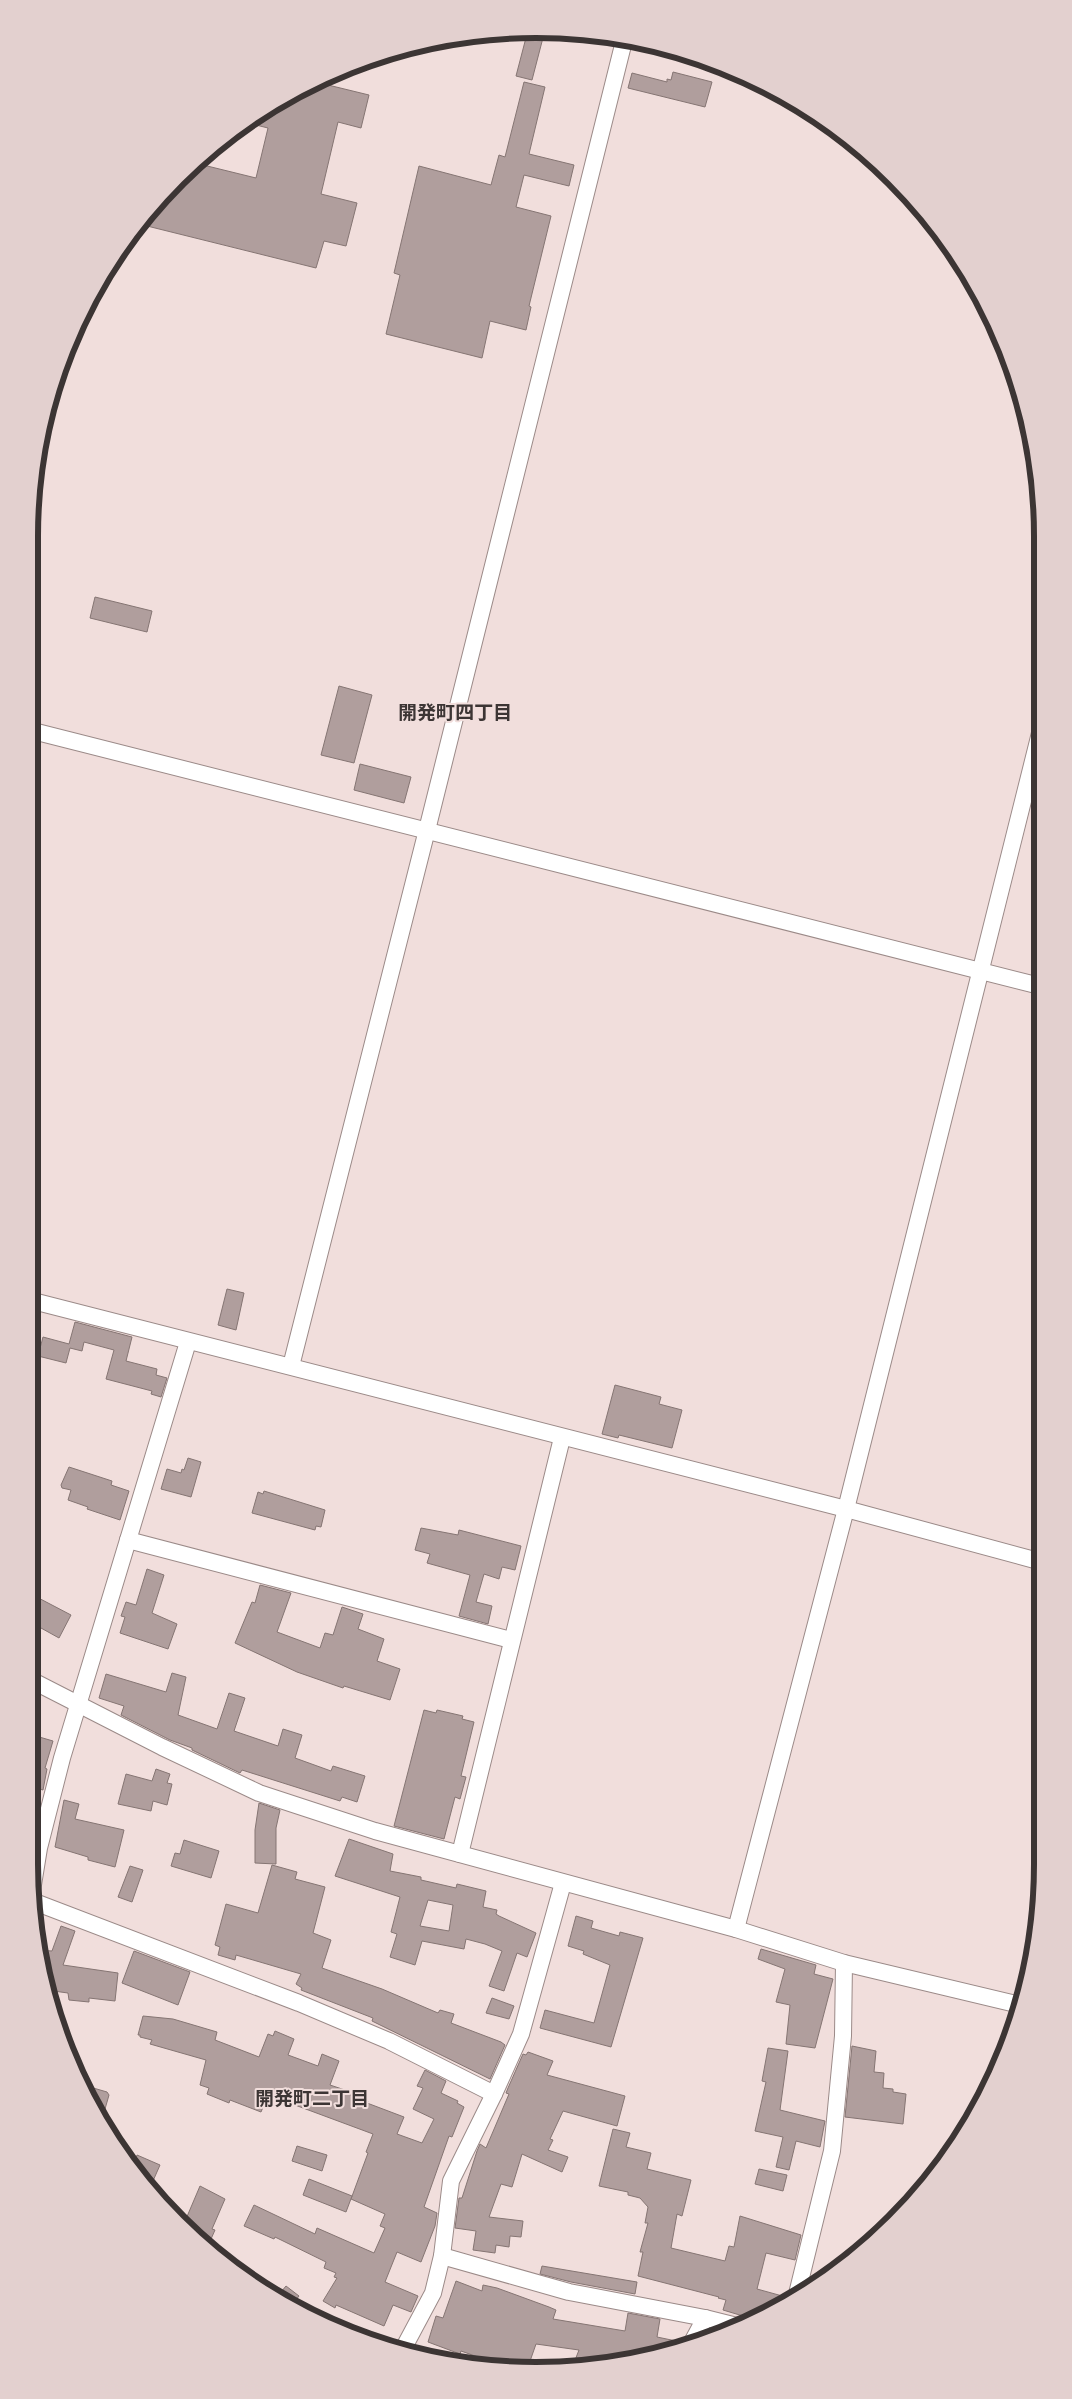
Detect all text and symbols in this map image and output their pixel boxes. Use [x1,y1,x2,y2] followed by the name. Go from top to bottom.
[398,700,512,724] district label: 開発町四丁目
[255,2086,369,2110] district label: 開発町二丁目

